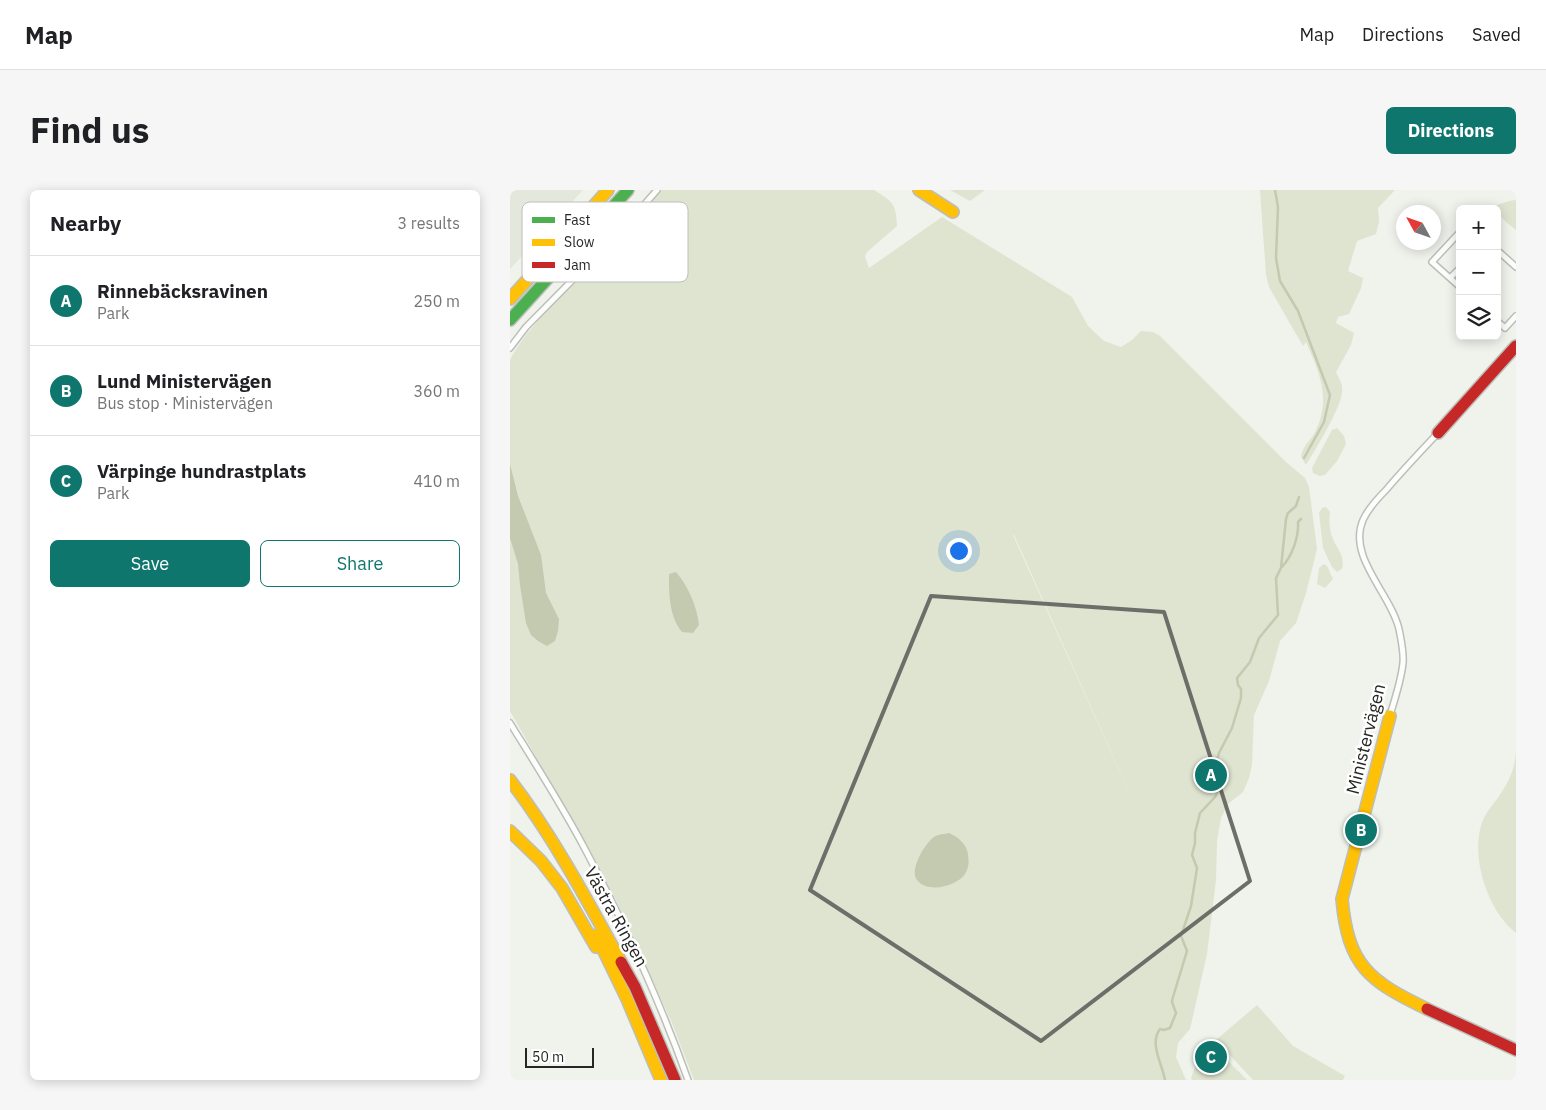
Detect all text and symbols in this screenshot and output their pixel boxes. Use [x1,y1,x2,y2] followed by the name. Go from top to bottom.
[25,19,73,51] text: Map
[1299,23,1334,46] text: Map
[1362,23,1444,46] text: Directions
[1472,23,1521,46] text: Saved
[30,107,149,153] text: Find us
[1386,107,1516,154] button: Directions
[522,202,688,282] legend
[1396,205,1441,250] north arrow
[1456,205,1501,340] map controls
[1456,205,1501,250] button: +
[50,209,121,237] text: Nearby
[564,211,590,229] text: Fast
[397,213,460,233] text: 3 results
[564,233,595,251] text: Slow
[1456,250,1501,295] button: −
[564,256,591,274] text: Jam
[97,279,268,303] text: Rinnebäcksravinen
[61,291,71,311] text: A
[413,291,460,311] text: 250 m
[1456,295,1501,340] button: layers
[97,303,129,323] text: Park
[97,369,272,393] text: Lund Ministervägen
[61,381,71,401] text: B
[413,381,460,401] text: 360 m
[97,393,273,413] text: Bus stop · Ministervägen
[97,459,306,483] text: Värpinge hundrastplats
[61,471,71,491] text: C
[413,471,460,491] text: 410 m
[97,483,129,503] text: Park
[946,538,972,564] your location
[50,540,250,587] button: Save
[260,540,460,587] button: Share
[1341,681,1390,797] street label: Ministervägen
[1195,756,1227,794] pin: A
[1345,811,1377,849] pin: B
[579,863,653,971] street label: Västra Ringen
[1195,1038,1227,1076] pin: C
[525,1045,594,1068] scale bar
[532,1048,564,1066] text: 50 m

